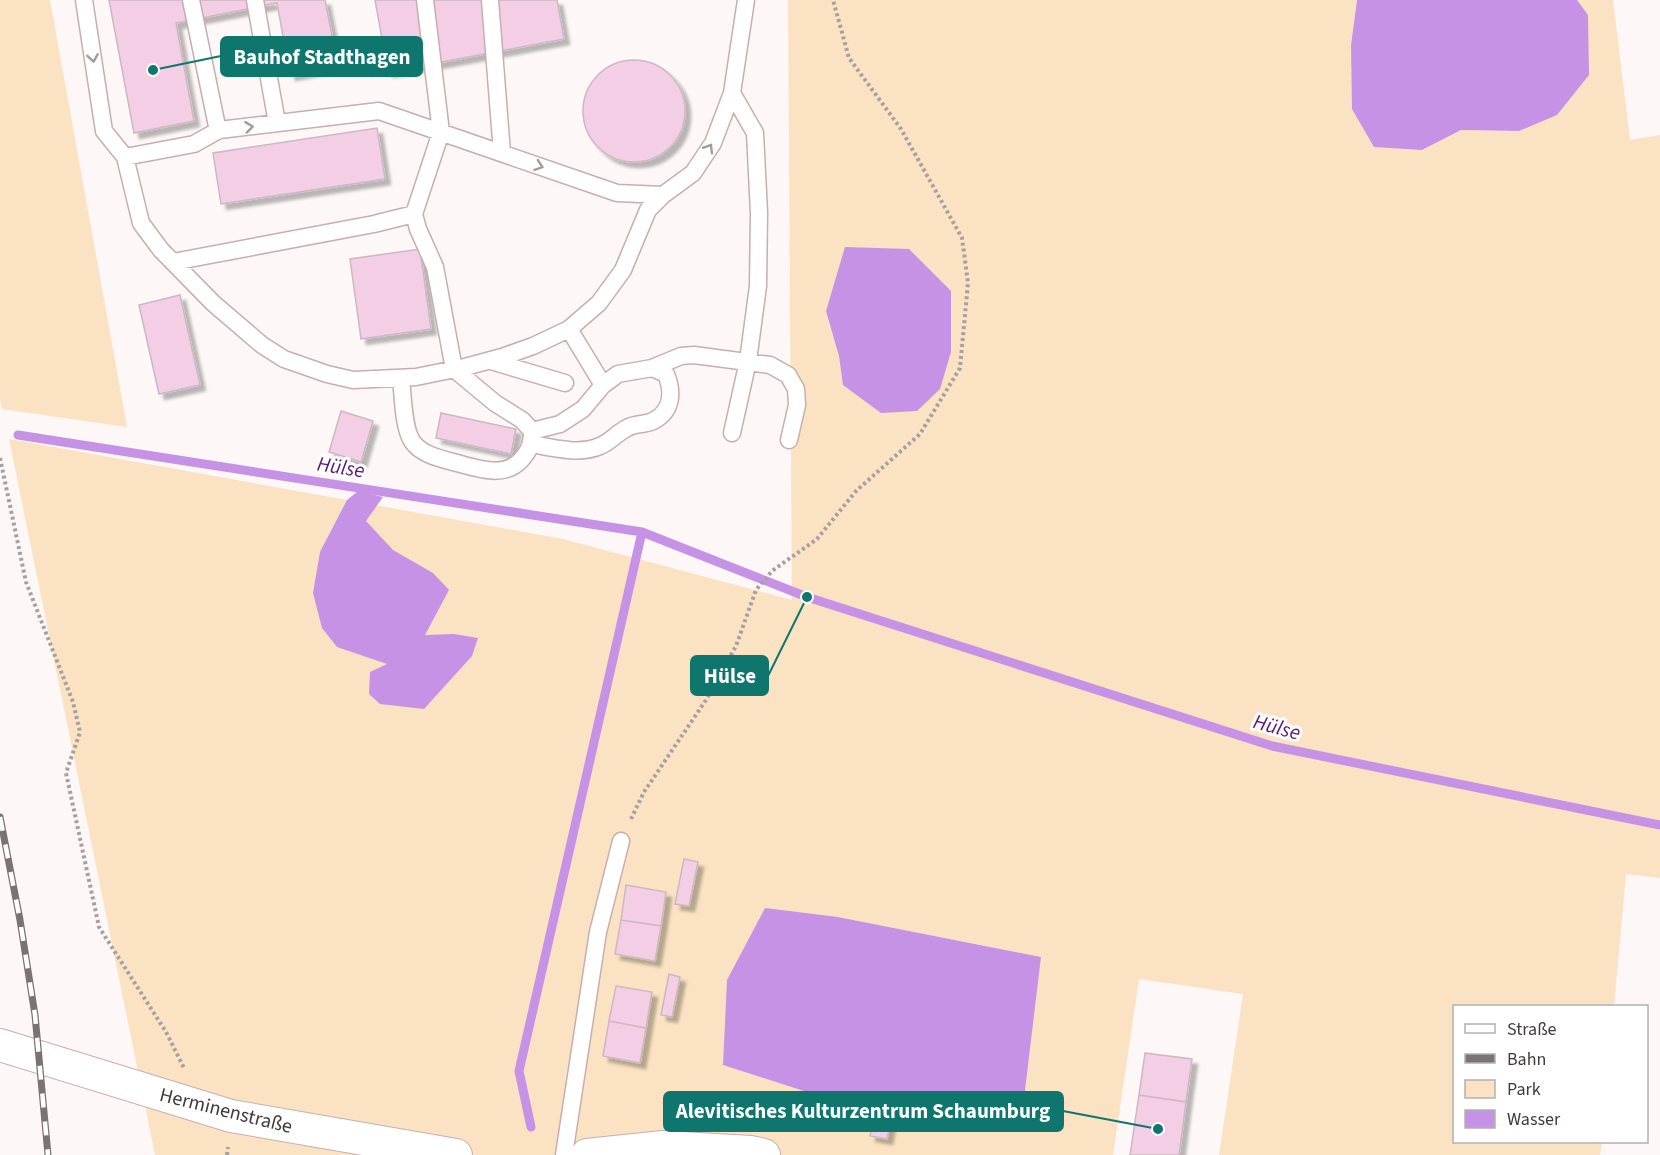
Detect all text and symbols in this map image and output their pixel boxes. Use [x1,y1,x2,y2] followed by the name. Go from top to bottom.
[221,37,422,76] callout: Bauhof Stadthagen
[233,42,411,72] text: Bauhof Stadthagen
[86,53,98,62] one-way arrow
[245,121,254,133] one-way arrow
[701,144,712,155] one-way arrow
[533,159,544,172] one-way arrow
[315,448,367,486] water label: Hülse
[691,656,768,695] callout: Hülse
[704,661,756,691] text: Hülse
[1250,706,1304,748] water label: Hülse
[1453,1005,1648,1143] legend
[1507,1017,1557,1042] text: Straße
[1507,1047,1546,1072] text: Bahn
[1507,1077,1541,1102] text: Park
[157,1081,295,1141] street label: Herminenstraße
[664,1092,1063,1131] callout: Alevitisches Kulturzentrum Schaumburg
[675,1096,1050,1126] text: Alevitisches Kulturzentrum Schaumburg
[1507,1107,1561,1132] text: Wasser

